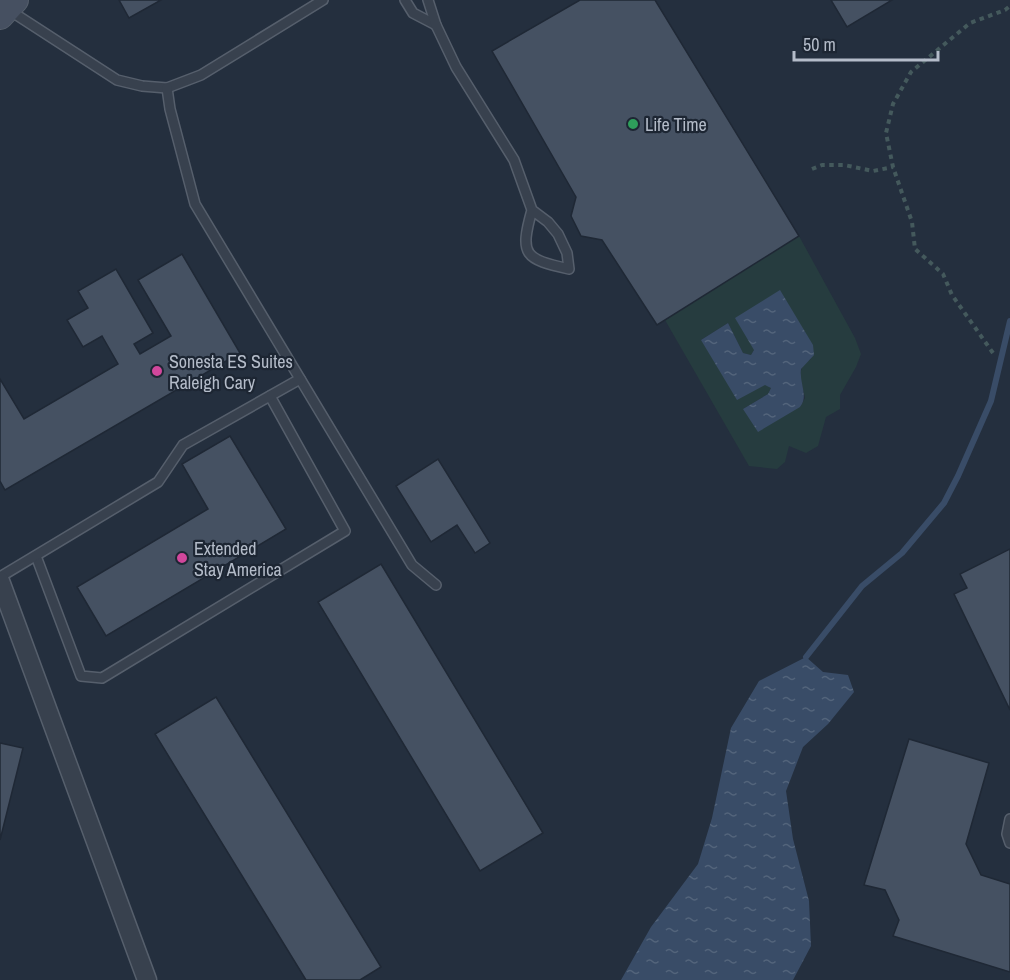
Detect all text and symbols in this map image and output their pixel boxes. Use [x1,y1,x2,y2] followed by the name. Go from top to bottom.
[794,24,938,62] scale bar
[803,32,836,57] text: 50 m
[645,112,707,137] place label: Life Time
[626,117,640,131] marker: Life Time
[169,349,293,395] place label: Sonesta ES Suites Raleigh Cary
[150,364,164,378] marker: Sonesta ES Suites Raleigh Cary
[194,536,282,582] place label: Extended Stay America
[175,551,189,565] marker: Extended Stay America

